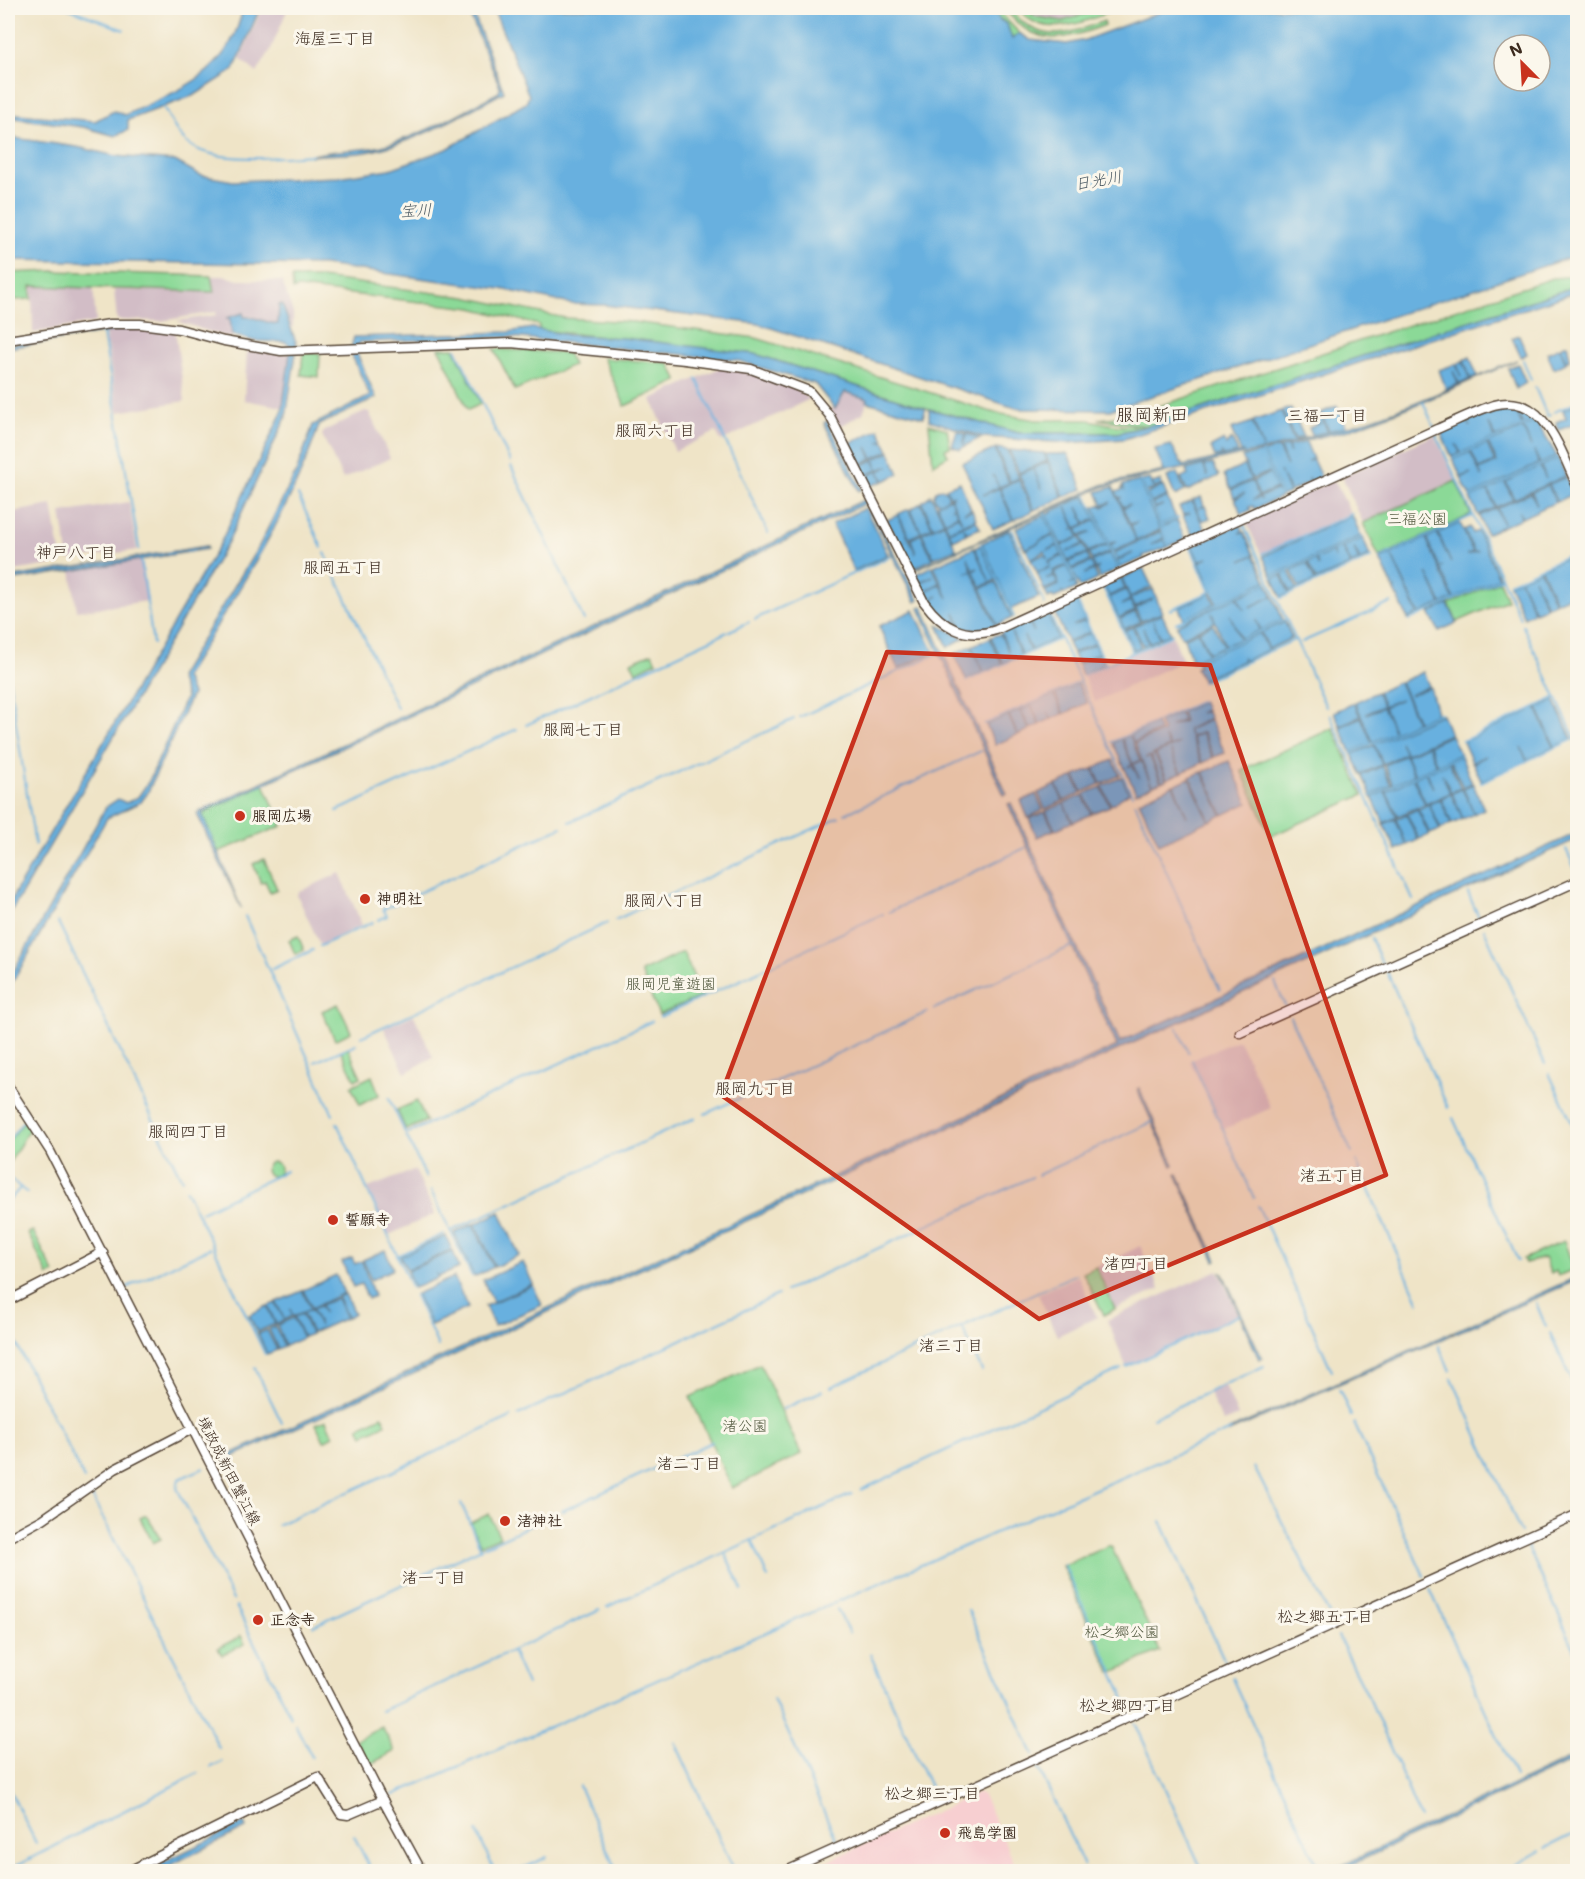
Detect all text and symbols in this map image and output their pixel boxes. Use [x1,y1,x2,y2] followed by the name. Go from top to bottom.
[295,27,375,48] district label: 海屋三丁目
[1492,33,1552,93] north arrow
[1506,37,1526,61] text: N
[1072,165,1123,194] water label: 日光川
[399,198,433,221] water label: 宝川
[1116,402,1188,426] district label: 服岡新田
[1287,404,1367,425] district label: 三福一丁目
[615,419,695,440] district label: 服岡六丁目
[1387,508,1447,528] park label: 三福公園
[36,541,116,562] district label: 神戸八丁目
[303,556,383,577] district label: 服岡五丁目
[543,718,623,739] district label: 服岡七丁目
[252,805,312,825] place label: 服岡広場
[233,809,247,823] marker: 服岡広場
[377,888,422,908] place label: 神明社
[624,889,704,910] district label: 服岡八丁目
[358,892,372,906] marker: 神明社
[626,973,716,993] park label: 服岡児童遊園
[715,1077,795,1098] district label: 服岡九丁目
[148,1120,228,1141] district label: 服岡四丁目
[1300,1164,1364,1185] district label: 渚五丁目
[345,1209,390,1229] place label: 誓願寺
[326,1213,340,1227] marker: 誓願寺
[1104,1252,1168,1273] district label: 渚四丁目
[919,1334,983,1355] district label: 渚三丁目
[194,1413,266,1529] street label: 境政成新田蟹江線
[722,1415,768,1435] park label: 渚公園
[657,1452,721,1473] district label: 渚二丁目
[517,1510,562,1530] place label: 渚神社
[498,1514,512,1528] marker: 渚神社
[402,1566,466,1587] district label: 渚一丁目
[1277,1605,1373,1626] district label: 松之郷五丁目
[270,1609,315,1629] place label: 正念寺
[251,1613,265,1627] marker: 正念寺
[1084,1621,1160,1641] park label: 松之郷公園
[1079,1694,1175,1715] district label: 松之郷四丁目
[884,1782,980,1803] district label: 松之郷三丁目
[957,1822,1017,1842] place label: 飛島学園
[938,1826,952,1840] marker: 飛島学園

